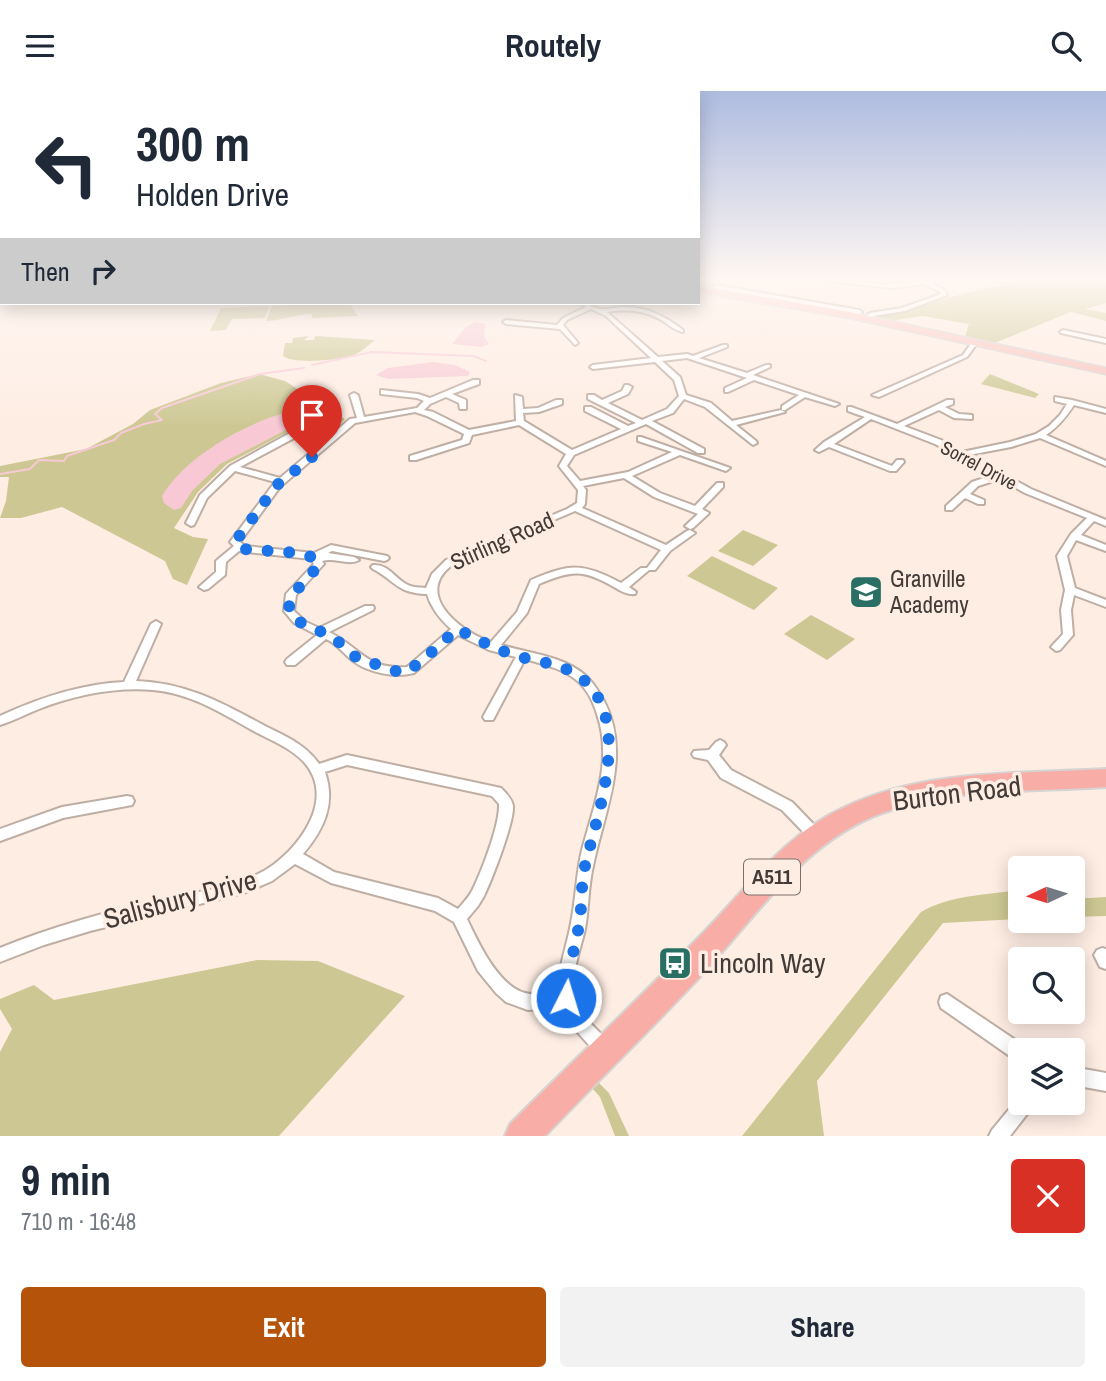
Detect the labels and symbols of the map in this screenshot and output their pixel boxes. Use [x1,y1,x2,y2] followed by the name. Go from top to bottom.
[282,385,342,457] pin
[936,434,1022,496] street label: Sorrel Drive
[445,504,558,577] street label: Stirling Road
[889,563,969,620] place label: Granville Academy
[847,573,885,611] school or university icon: Granville Academy
[891,766,1023,820] street label: Burton Road
[1008,856,1085,933] north arrow
[744,859,800,895] road number: A511
[99,860,261,938] street label: Salisbury Drive
[656,944,694,982] bus stop icon: Lincoln Way
[700,944,826,982] place label: Lincoln Way
[529,961,603,1035] position arrow

